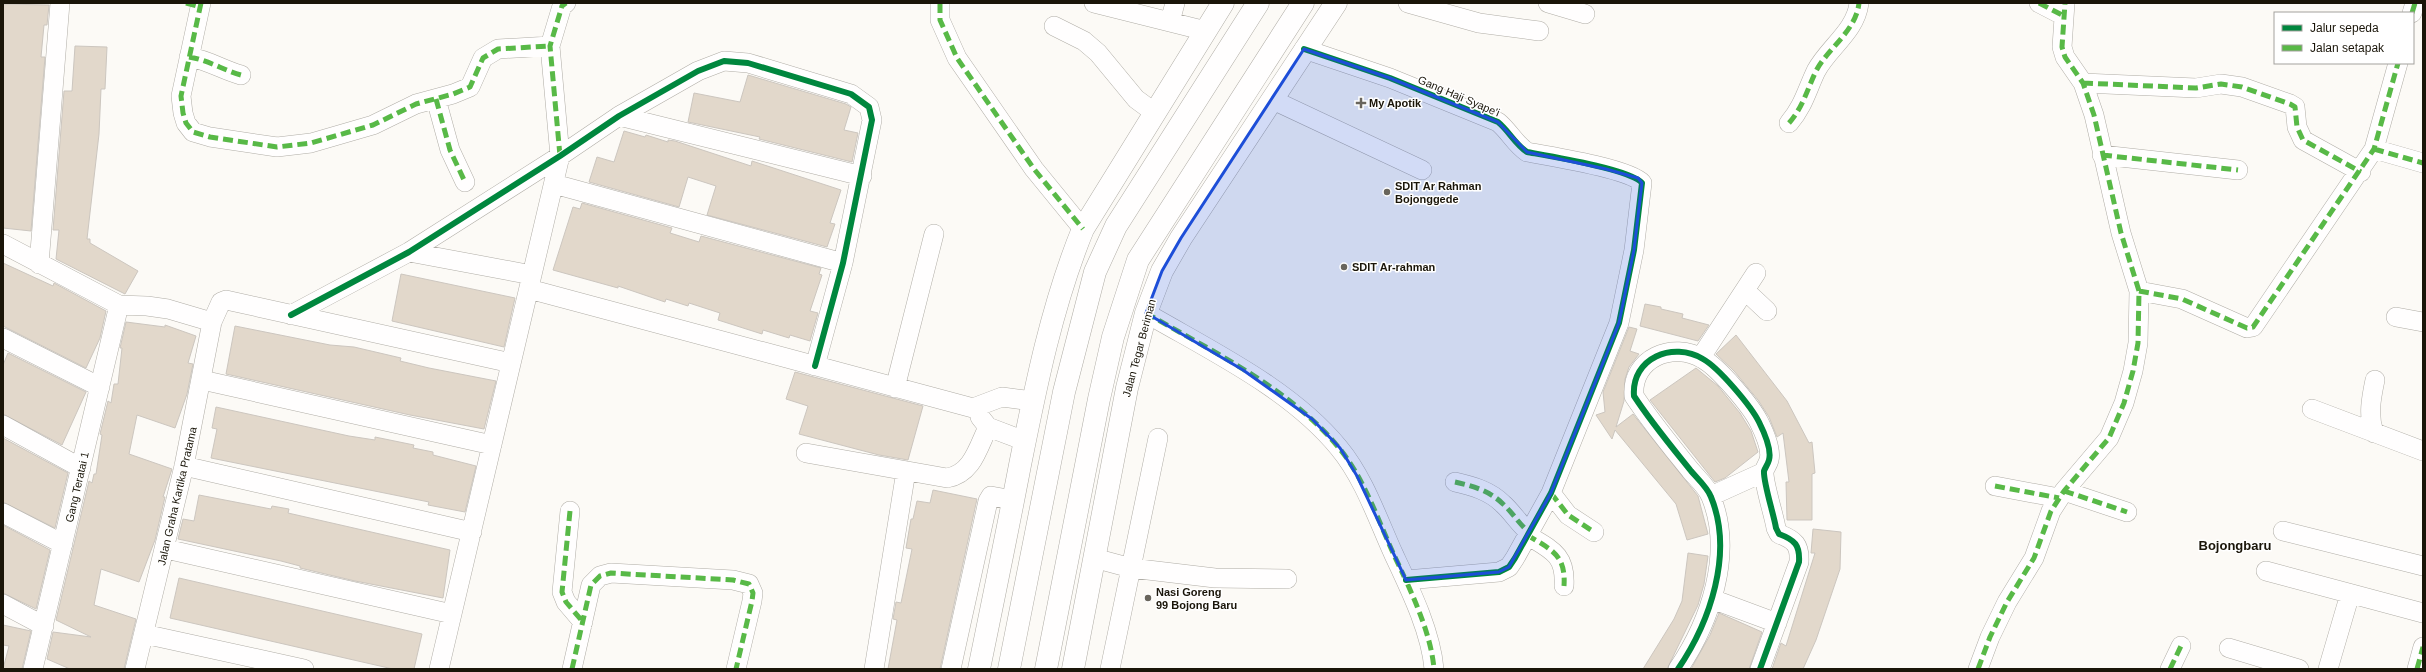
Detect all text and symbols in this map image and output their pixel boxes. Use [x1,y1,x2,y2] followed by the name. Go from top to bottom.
[2274,12,2414,64] legend
[2310,21,2379,35] text: Jalur sepeda
[2310,41,2385,55] text: Jalan setapak
[1416,73,1502,119] street label: Gang Haji Syape'i
[1369,97,1422,109] place label: My Apotik
[1356,98,1366,108] marker: My Apotik
[1395,180,1482,205] place label: SDIT Ar Rahman Bojonggede
[1382,187,1392,197] marker: SDIT Ar Rahman Bojonggede
[1352,261,1436,273] place label: SDIT Ar-rahman
[1339,262,1349,272] marker: SDIT Ar-rahman
[1120,298,1158,398] street label: Jalan Tegar Beriman
[155,425,199,566] street label: Jalan Graha Kartika Pratama
[63,451,91,523] street label: Gang Teratai 1
[2199,538,2272,553] district label: Bojongbaru
[1156,586,1237,611] place label: Nasi Goreng 99 Bojong Baru
[1143,593,1153,603] marker: Nasi Goreng 99 Bojong Baru

